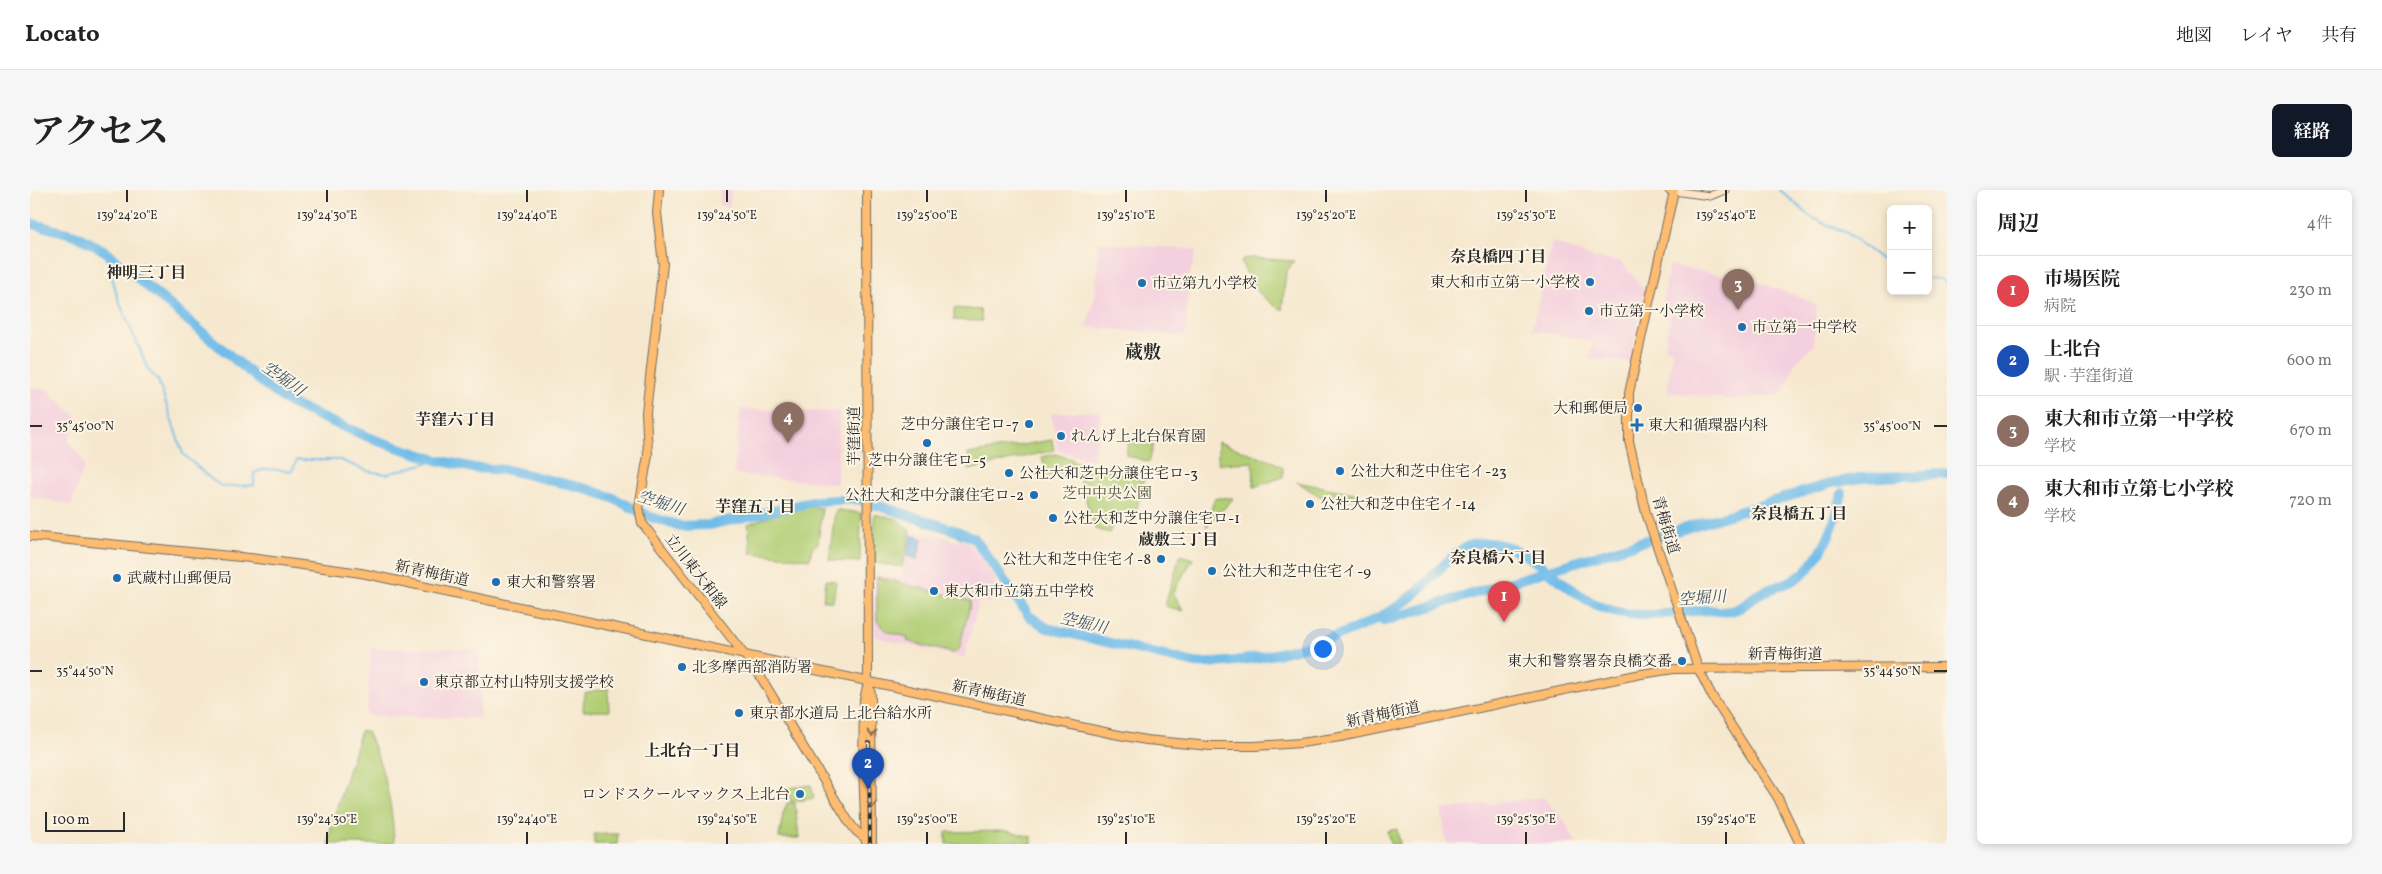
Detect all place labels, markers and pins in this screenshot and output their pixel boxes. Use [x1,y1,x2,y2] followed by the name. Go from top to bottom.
[1722,269,1754,310] pin: 3
[1430,273,1580,294] place label: 東大和市立第一小学校
[1152,274,1257,295] place label: 市立第九小学校
[1584,276,1596,288] marker: 東大和市立第一小学校
[1136,277,1148,289] marker: 市立第九小学校
[1599,302,1704,323] place label: 市立第一小学校
[1583,305,1595,317] marker: 市立第一小学校
[1752,318,1857,339] place label: 市立第一中学校
[1736,321,1748,333] marker: 市立第一中学校
[1553,399,1628,420] place label: 大和郵便局
[772,402,804,443] pin: 4
[1632,402,1644,414] marker: 大和郵便局
[900,415,1019,436] place label: 芝中分譲住宅ロ-7
[1648,416,1768,437] place label: 東大和循環器内科
[1023,418,1035,430] marker: 芝中分譲住宅ロ-7
[1630,418,1644,432] marker: 東大和循環器内科
[1071,427,1206,448] place label: れんげ上北台保育園
[1055,430,1067,442] marker: れんげ上北台保育園
[921,437,933,449] marker: 芝中分譲住宅ロ-5
[868,451,986,472] place label: 芝中分譲住宅ロ-5
[1350,462,1507,483] place label: 公社大和芝中住宅イ-23
[1019,464,1198,485] place label: 公社大和芝中分譲住宅ロ-3
[1334,465,1346,477] marker: 公社大和芝中住宅イ-23
[1003,467,1015,479] marker: 公社大和芝中分譲住宅ロ-3
[845,486,1024,507] place label: 公社大和芝中分譲住宅ロ-2
[1028,489,1040,501] marker: 公社大和芝中分譲住宅ロ-2
[1320,495,1476,516] place label: 公社大和芝中住宅イ-14
[1304,498,1316,510] marker: 公社大和芝中住宅イ-14
[1063,509,1240,530] place label: 公社大和芝中分譲住宅ロ-1
[1047,512,1059,524] marker: 公社大和芝中分譲住宅ロ-1
[1002,550,1151,571] place label: 公社大和芝中住宅イ-8
[1155,553,1167,565] marker: 公社大和芝中住宅イ-8
[1222,562,1371,583] place label: 公社大和芝中住宅イ-9
[1206,565,1218,577] marker: 公社大和芝中住宅イ-9
[127,569,232,590] place label: 武蔵村山郵便局
[111,572,123,584] marker: 武蔵村山郵便局
[506,573,596,594] place label: 東大和警察署
[490,576,502,588] marker: 東大和警察署
[1488,581,1520,622] pin: 1
[944,582,1094,603] place label: 東大和市立第五中学校
[928,585,940,597] marker: 東大和市立第五中学校
[1507,652,1672,673] place label: 東大和警察署奈良橋交番
[1676,655,1688,667] marker: 東大和警察署奈良橋交番
[692,658,812,679] place label: 北多摩西部消防署
[676,661,688,673] marker: 北多摩西部消防署
[434,673,614,694] place label: 東京都立村山特別支援学校
[418,676,430,688] marker: 東京都立村山特別支援学校
[749,704,932,725] place label: 東京都水道局 上北台給水所
[733,707,745,719] marker: 東京都水道局 上北台給水所
[852,748,884,789] pin: 2
[581,785,790,806] place label: ロンドスクールマックス上北台
[794,788,806,800] marker: ロンドスクールマックス上北台

